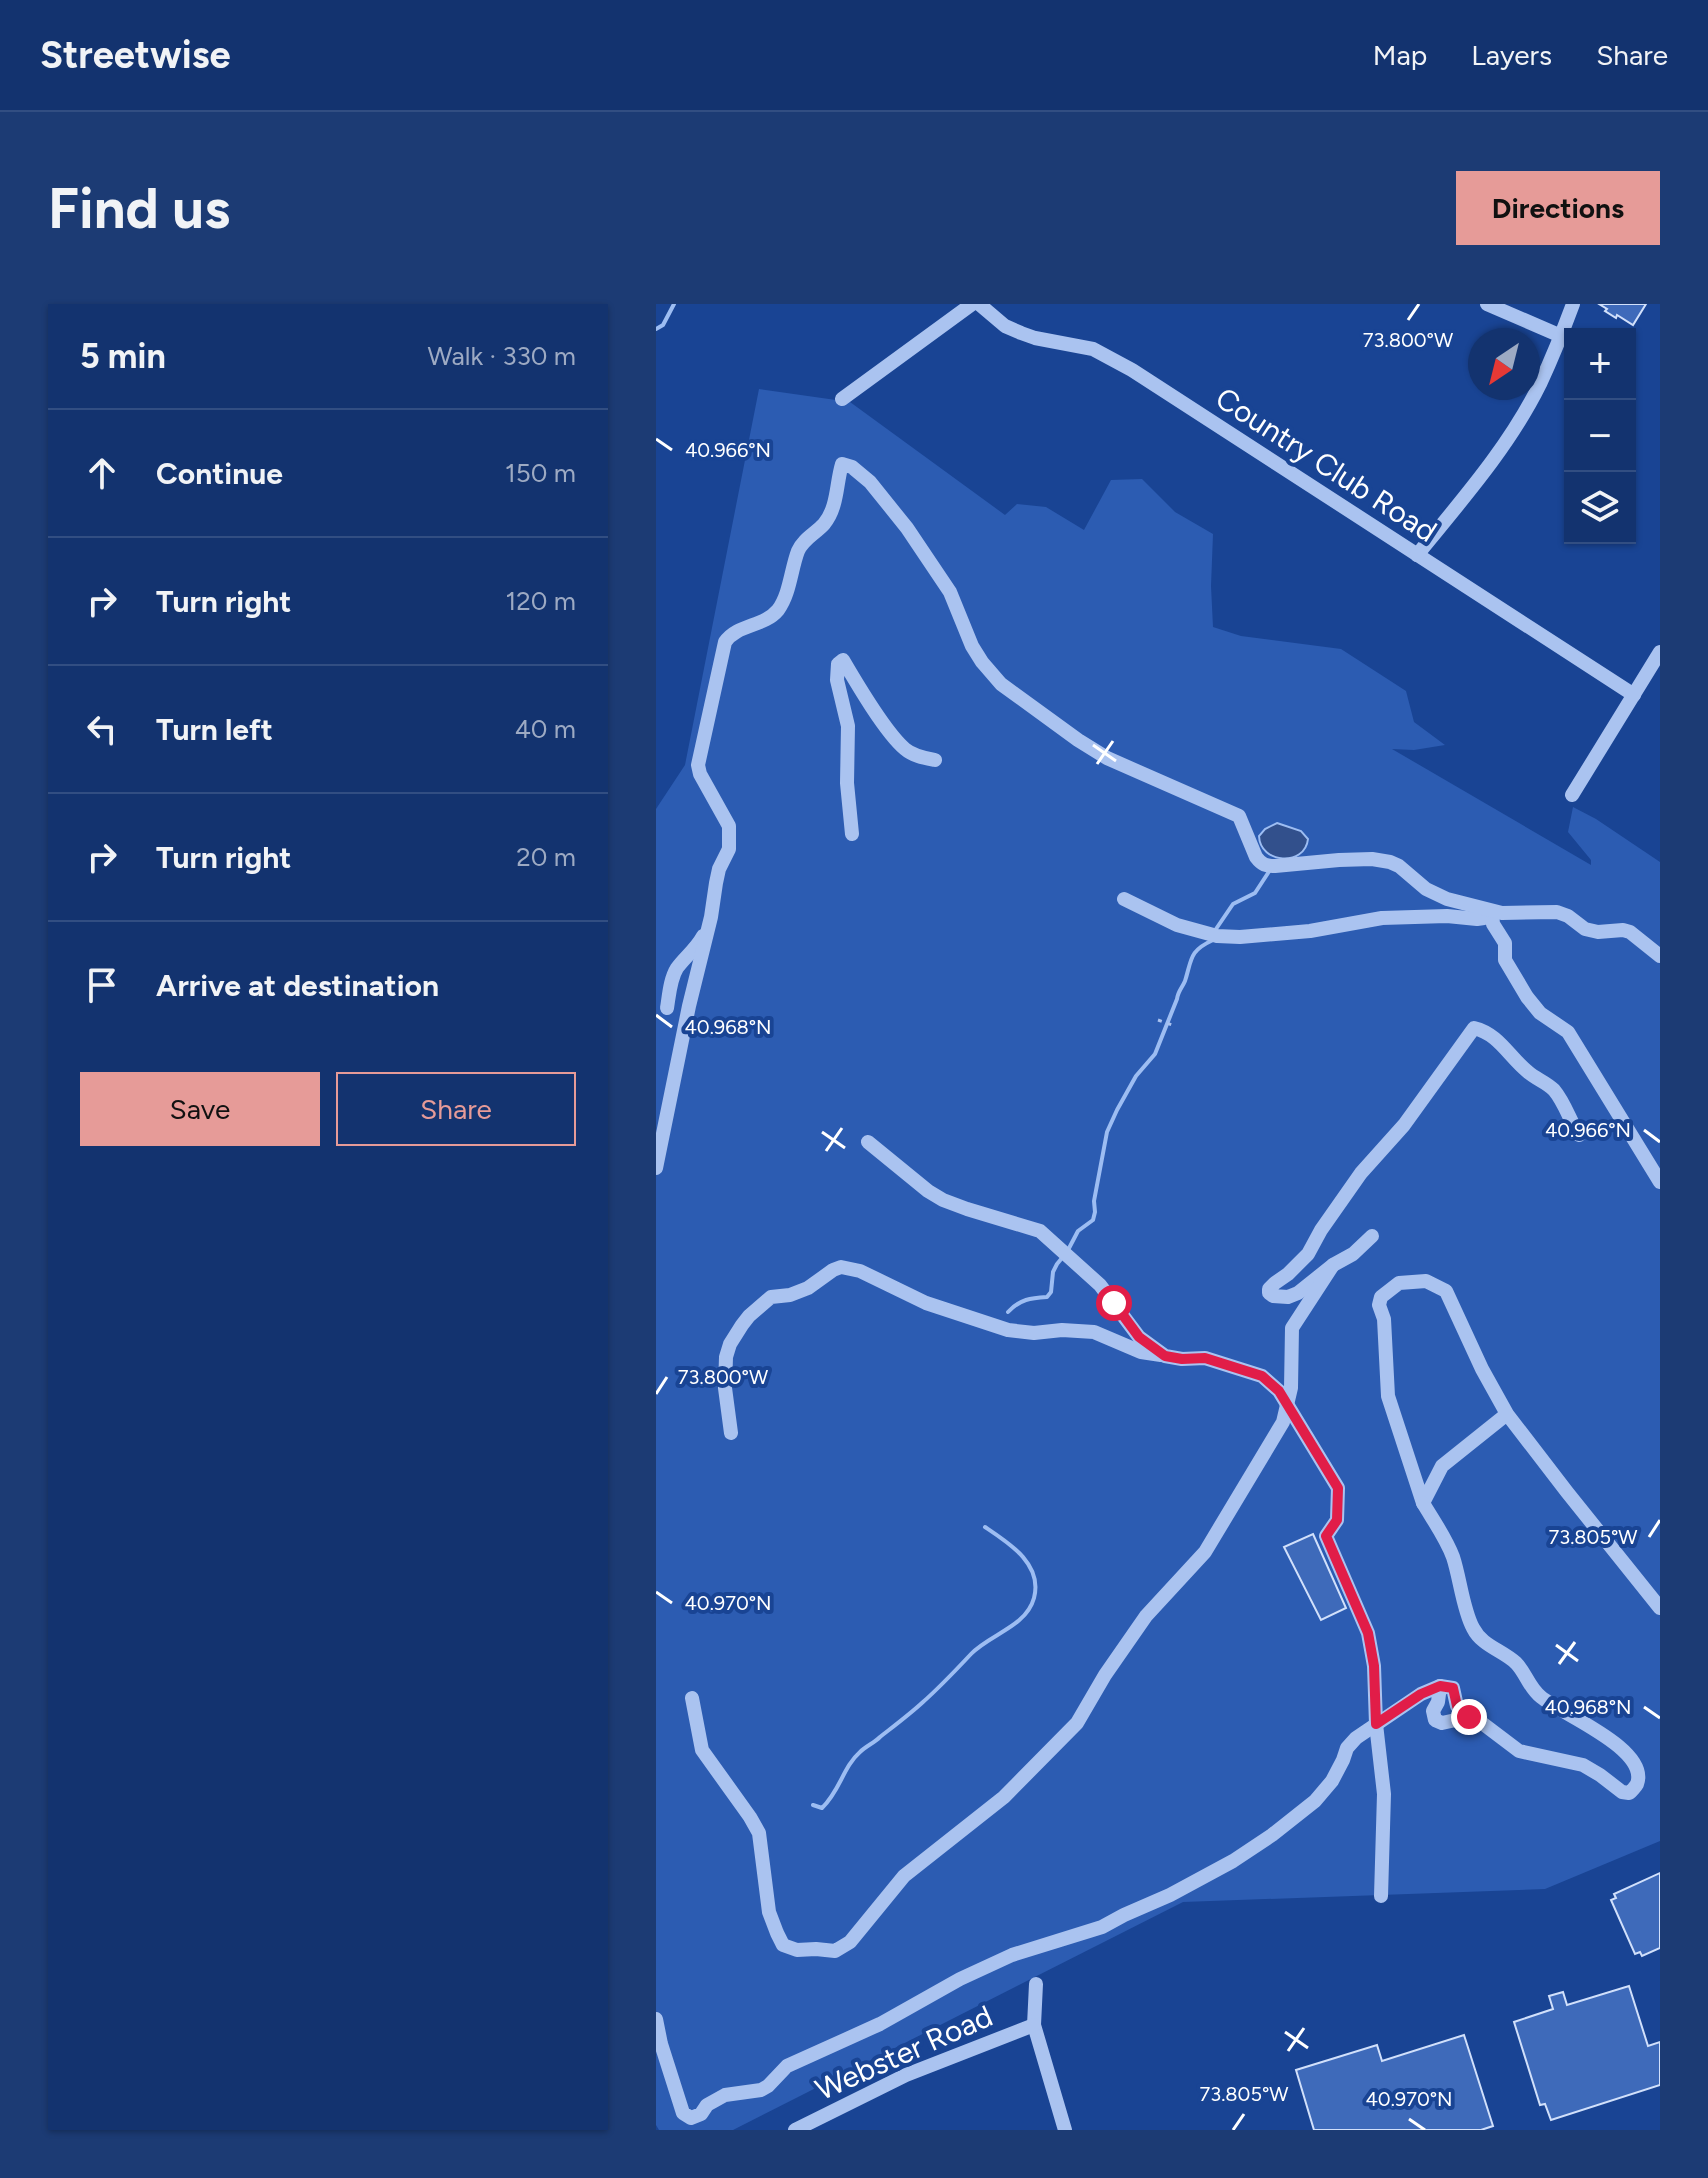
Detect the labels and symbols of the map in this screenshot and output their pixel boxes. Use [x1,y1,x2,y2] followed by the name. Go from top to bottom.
[1363,328,1453,352] text: 73.800°W
[1468,328,1540,400] north arrow
[1209,379,1444,550] street label: Country Club Road
[685,438,771,462] text: 40.966°N
[684,1015,772,1039] text: 40.968°N
[1545,1118,1631,1142] text: 40.966°N
[1096,1285,1132,1321] route start
[678,1365,768,1389] text: 73.800°W
[1549,1525,1637,1549] text: 73.805°W
[684,1591,772,1615] text: 40.970°N
[1544,1695,1632,1719] text: 40.968°N
[1451,1699,1487,1735] route end
[810,1997,998,2108] street label: Webster Road
[1200,2082,1288,2106] text: 73.805°W
[1365,2087,1453,2111] text: 40.970°N

